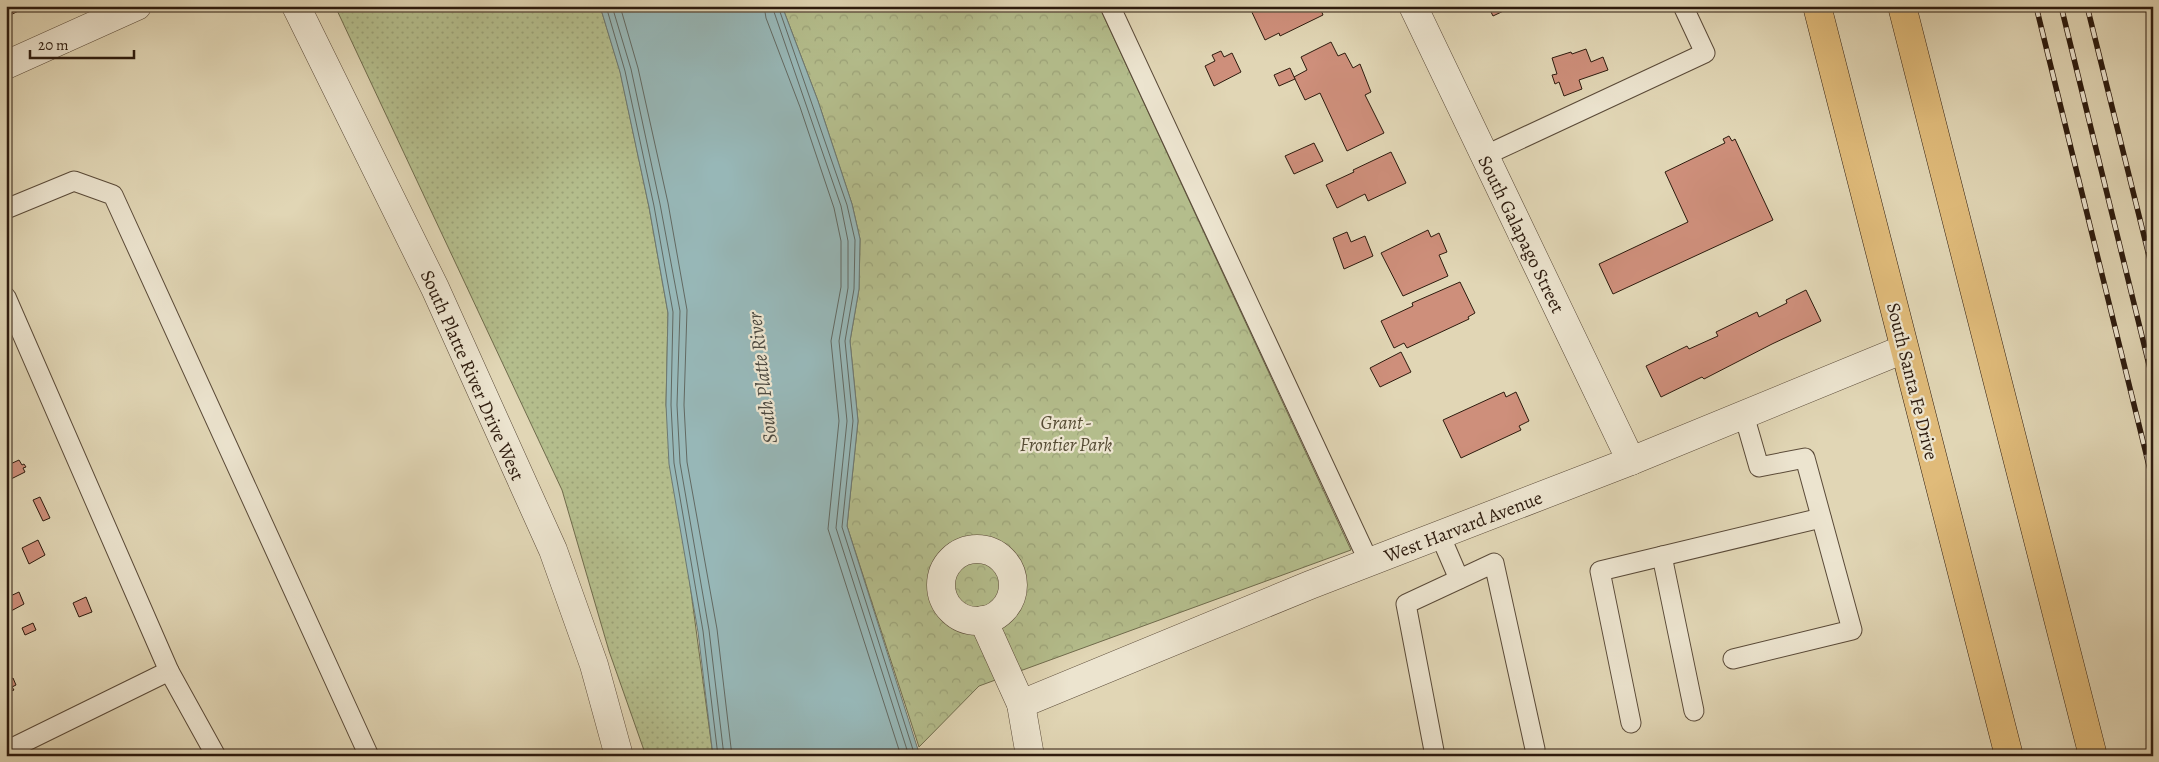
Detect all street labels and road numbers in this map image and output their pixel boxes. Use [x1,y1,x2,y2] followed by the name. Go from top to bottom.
[1472,151,1571,318] street label: South Galapago Street
[414,266,530,485] street label: South Platte River Drive West
[1880,300,1944,463] street label: South Santa Fe Drive
[1380,485,1546,569] street label: West Harvard Avenue

